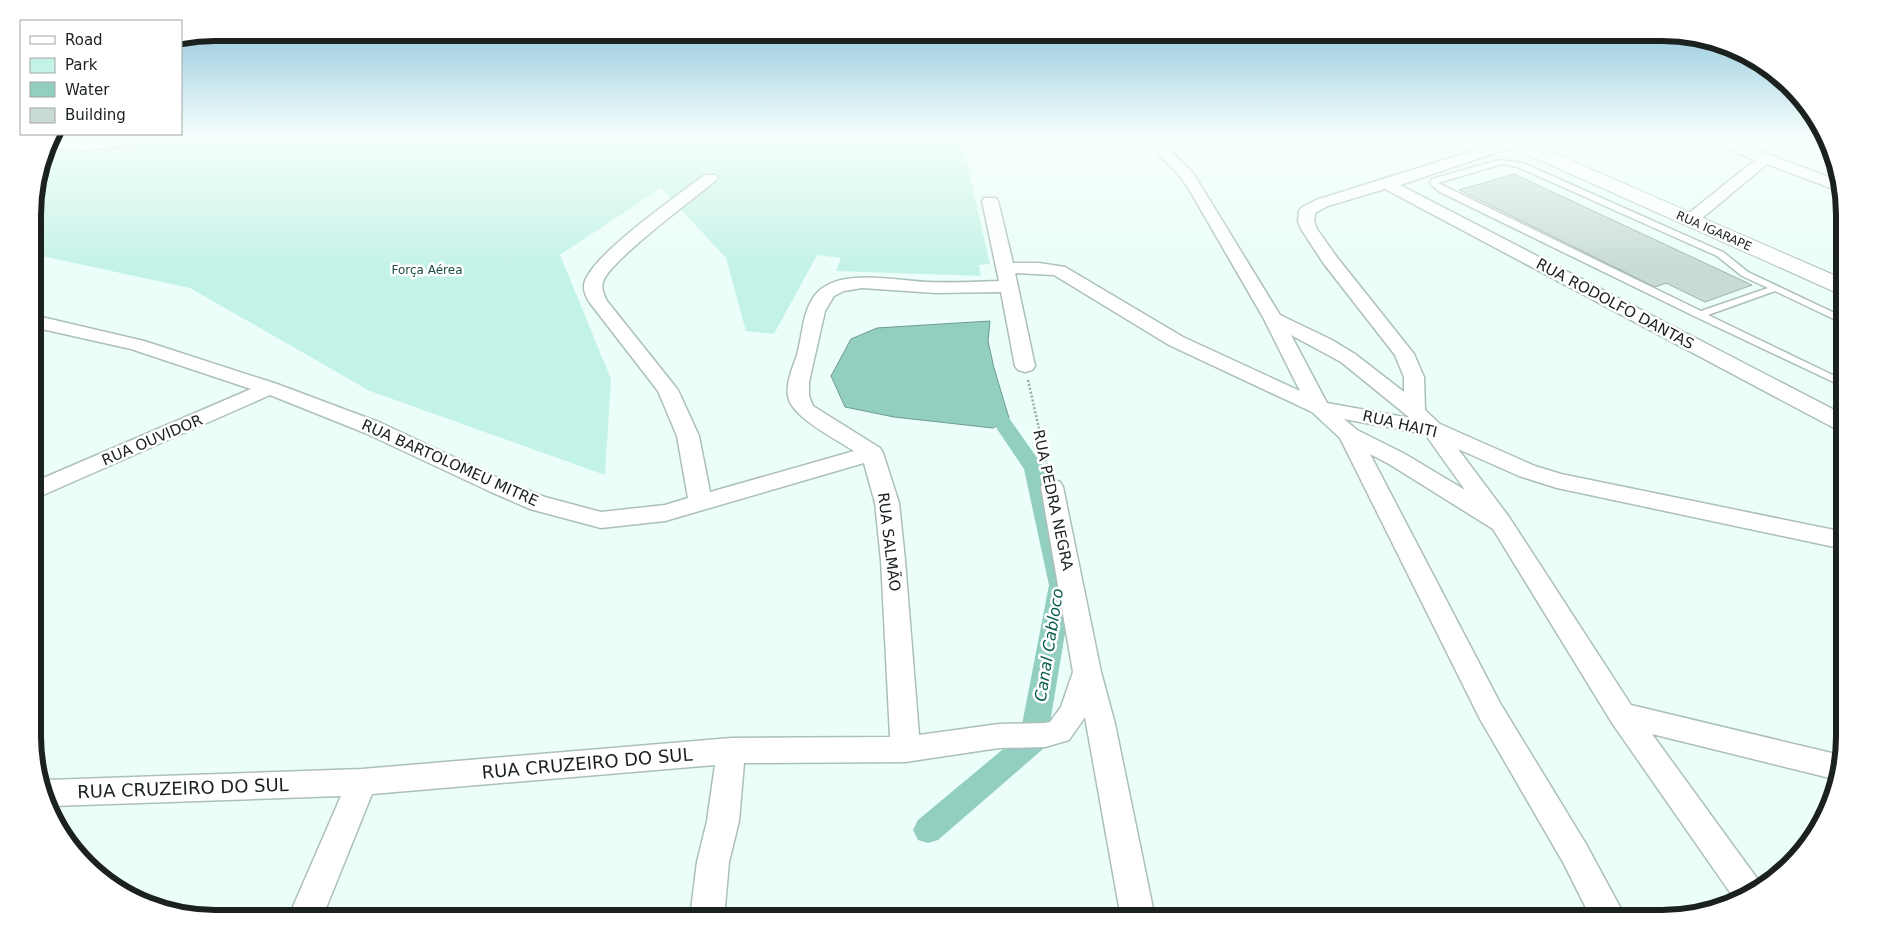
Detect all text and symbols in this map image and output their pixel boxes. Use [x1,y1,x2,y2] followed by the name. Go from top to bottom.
[20,20,182,135] legend
[65,31,103,49] text: Road
[65,56,98,74] text: Park
[65,81,110,99] text: Water
[65,106,126,124] text: Building
[1674,208,1754,254] street label: RUA IGARAPE
[1533,255,1697,353] street label: RUA RODOLFO DANTAS
[391,263,463,277] park label: Força Aérea
[1361,407,1439,441] street label: RUA HAITI
[99,411,205,469] street label: RUA OUVIDOR
[359,416,541,510] street label: RUA BARTOLOMEU MITRE
[1029,428,1077,573] street label: RUA PEDRA NEGRA
[874,491,905,593] street label: RUA SALMÃO
[1031,587,1067,703] water label: Canal Cabloco
[481,743,693,783] street label: RUA CRUZEIRO DO SUL
[77,774,289,802] street label: RUA CRUZEIRO DO SUL

